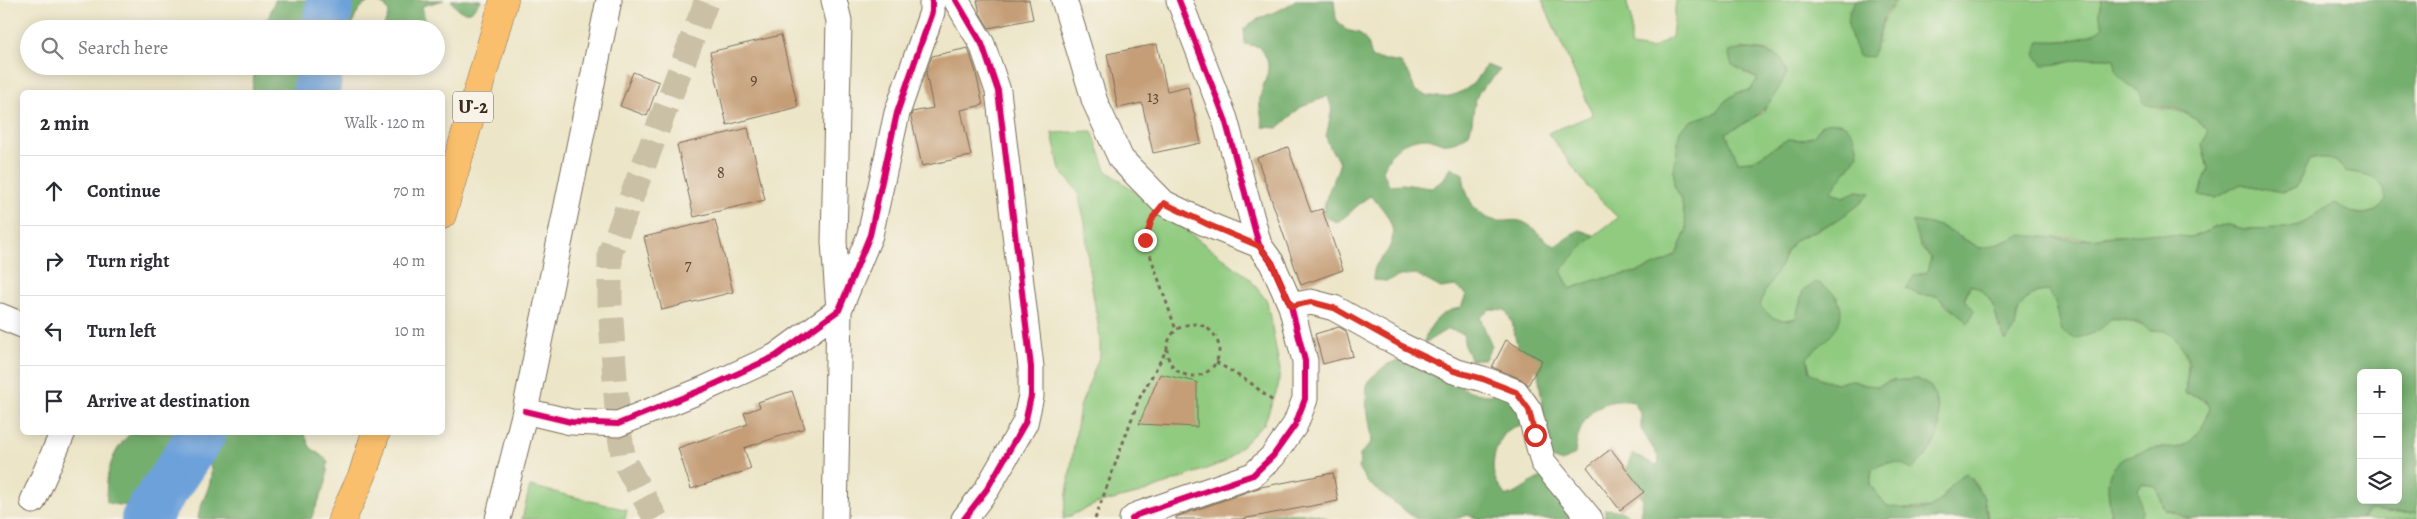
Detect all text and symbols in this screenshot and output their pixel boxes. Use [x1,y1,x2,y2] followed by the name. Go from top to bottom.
[20,20,445,75] search box
[38,34,66,62] icon: search
[78,35,168,61] text: Search here
[750,69,758,91] house number: 9
[1147,86,1159,108] house number: 13
[453,91,493,122] road number: Մ-2
[40,109,89,137] text: 2 min
[344,112,425,134] text: Walk · 120 m
[717,162,725,184] house number: 8
[40,177,68,205] icon: ahead
[87,178,161,204] text: Continue
[393,180,425,202] text: 70 m
[1134,229,1157,252] route end
[40,247,68,275] icon: right
[87,248,169,274] text: Turn right
[393,250,425,272] text: 40 m
[685,254,692,276] house number: 7
[40,317,68,345] icon: left
[87,318,156,344] text: Turn left
[395,320,425,342] text: 10 m
[2357,369,2402,504] map controls
[2357,369,2402,414] button: +
[40,387,68,415] icon: arrive
[87,388,250,414] text: Arrive at destination
[2357,414,2402,459] button: −
[1524,424,1547,447] route start
[2357,459,2402,504] button: layers

